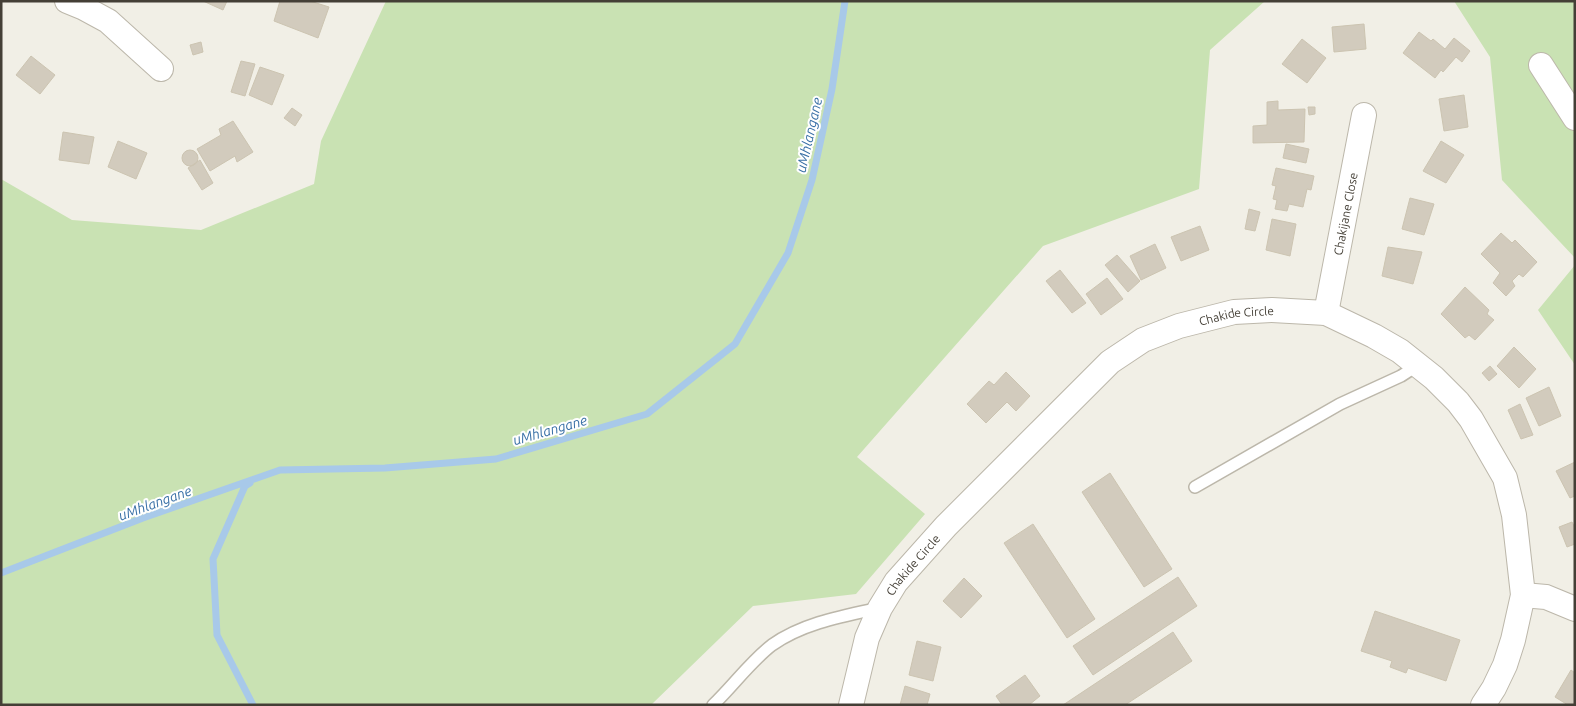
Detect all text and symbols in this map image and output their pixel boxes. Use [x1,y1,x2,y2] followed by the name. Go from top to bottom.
[793,96,825,174] water label: uMhlangane
[1331,171,1359,256] street label: Chakijane Close
[1197,303,1274,327] street label: Chakide Circle
[511,412,589,448] water label: uMhlangane
[116,482,194,524] water label: uMhlangane
[883,532,942,597] street label: Chakide Circle

